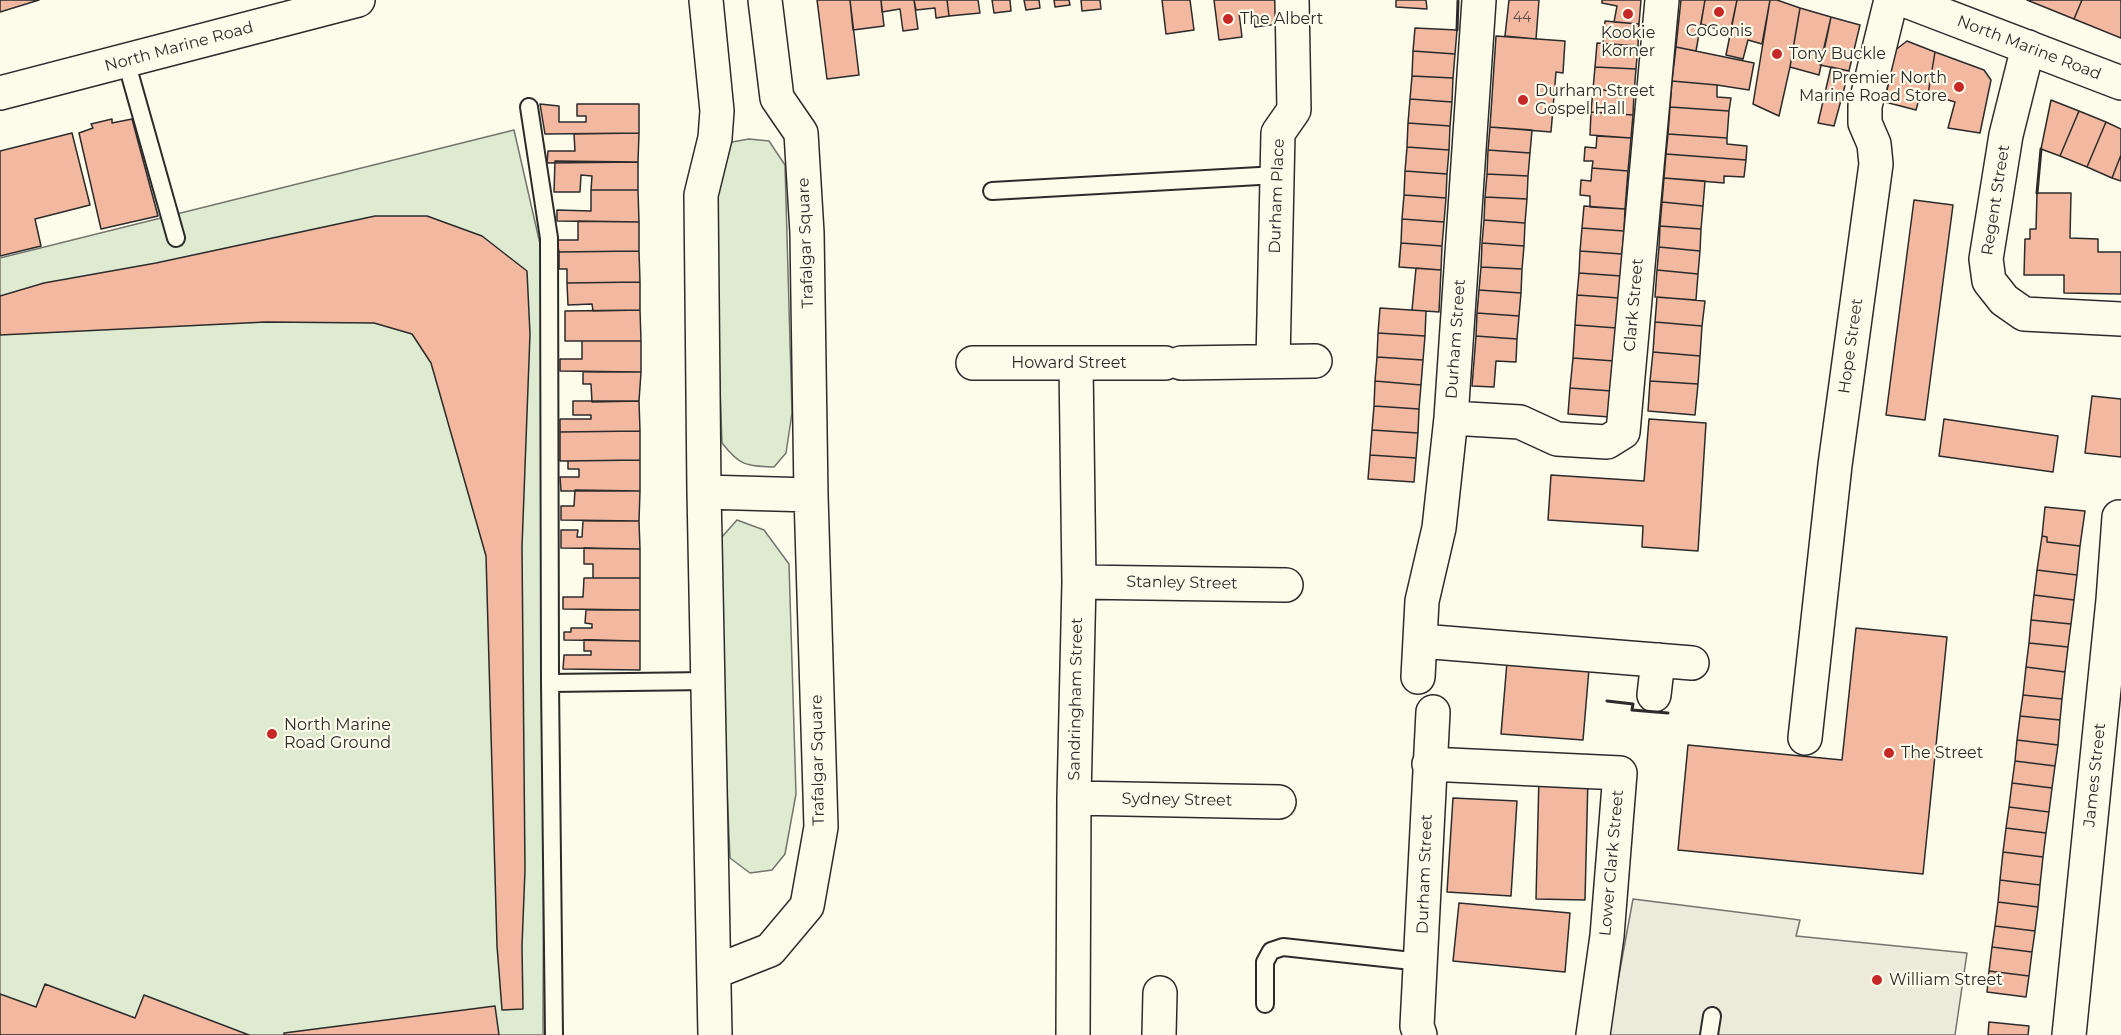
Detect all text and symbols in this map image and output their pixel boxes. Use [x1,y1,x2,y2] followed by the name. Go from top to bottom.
[1712,5,1726,19] marker: CoGonis
[1621,7,1635,21] marker: Kookie Korner
[1240,9,1323,29] place label: The Albert
[1513,10,1531,26] house number: 44
[1221,12,1235,26] marker: The Albert
[1954,12,2104,84] street label: North Marine Road
[103,18,255,76] street label: North Marine Road
[1686,21,1752,41] place label: CoGonis
[1601,23,1655,61] place label: Kookie Korner
[1789,44,1886,64] place label: Tony Buckle
[1770,47,1784,61] marker: Tony Buckle
[1799,68,1947,106] place label: Premier North Marine Road Store
[1952,80,1966,94] marker: Premier North Marine Road Store
[1535,81,1655,119] place label: Durham Street Gospel Hall
[1516,93,1530,107] marker: Durham Street Gospel Hall
[1265,138,1289,254] street label: Durham Place
[1978,143,2014,257] street label: Regent Street
[794,177,818,309] street label: Trafalgar Square
[1620,258,1648,352] street label: Clark Street
[1442,278,1470,400] street label: Durham Street
[1835,297,1867,395] street label: Hope Street
[1011,353,1127,373] street label: Howard Street
[1126,572,1238,594] street label: Stanley Street
[1065,617,1087,781] street label: Sandringham Street
[807,694,829,826] street label: Trafalgar Square
[284,715,391,753] place label: North Marine Road Ground
[2080,722,2110,828] street label: James Street
[265,727,279,741] marker: North Marine Road Ground
[1901,743,1983,763] place label: The Street
[1882,746,1896,760] marker: The Street
[1121,789,1233,811] street label: Sydney Street
[1596,789,1628,937] street label: Lower Clark Street
[1413,814,1437,934] street label: Durham Street
[1889,970,2003,990] place label: William Street
[1870,973,1884,987] marker: William Street

